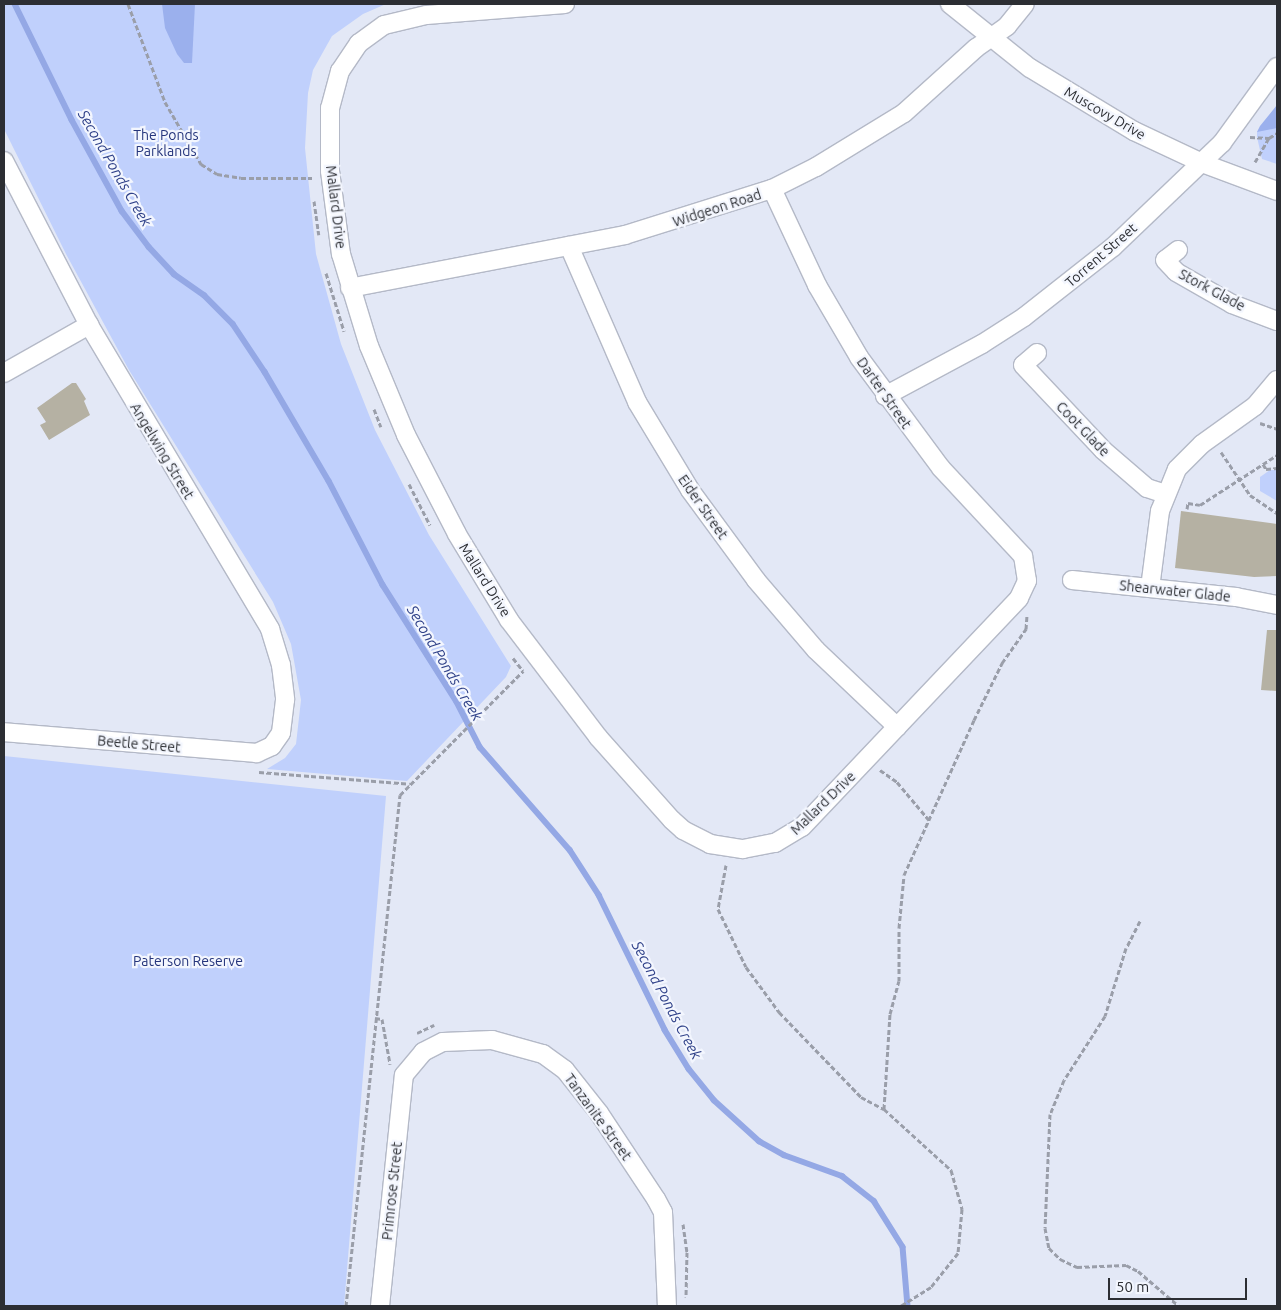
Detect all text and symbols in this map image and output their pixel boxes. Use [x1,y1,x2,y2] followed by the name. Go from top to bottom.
[1061,83,1149,143] street label: Muscovy Drive
[74,107,156,229] water label: Second Ponds Creek
[133,127,199,160] park label: The Ponds Parklands
[323,164,349,250] street label: Mallard Drive
[671,186,763,230] street label: Widgeon Road
[1062,219,1140,291] street label: Torrent Street
[1176,266,1248,314] street label: Stork Glade
[853,354,915,432] street label: Darter Street
[1053,398,1113,460] street label: Coot Glade
[127,400,197,502] street label: Angelwing Street
[675,472,731,542] street label: Eider Street
[456,540,514,620] street label: Mallard Drive
[1119,577,1231,605] street label: Shearwater Glade
[403,602,487,724] water label: Second Ponds Creek
[97,732,181,756] street label: Beetle Street
[787,768,859,838] street label: Mallard Drive
[628,938,706,1062] water label: Second Ponds Creek
[133,953,243,969] park label: Paterson Reserve
[561,1070,635,1164] street label: Tanzanite Street
[378,1141,406,1241] street label: Primrose Street
[1111,1268,1250,1300] scale bar
[1116,1278,1149,1295] text: 50 m

